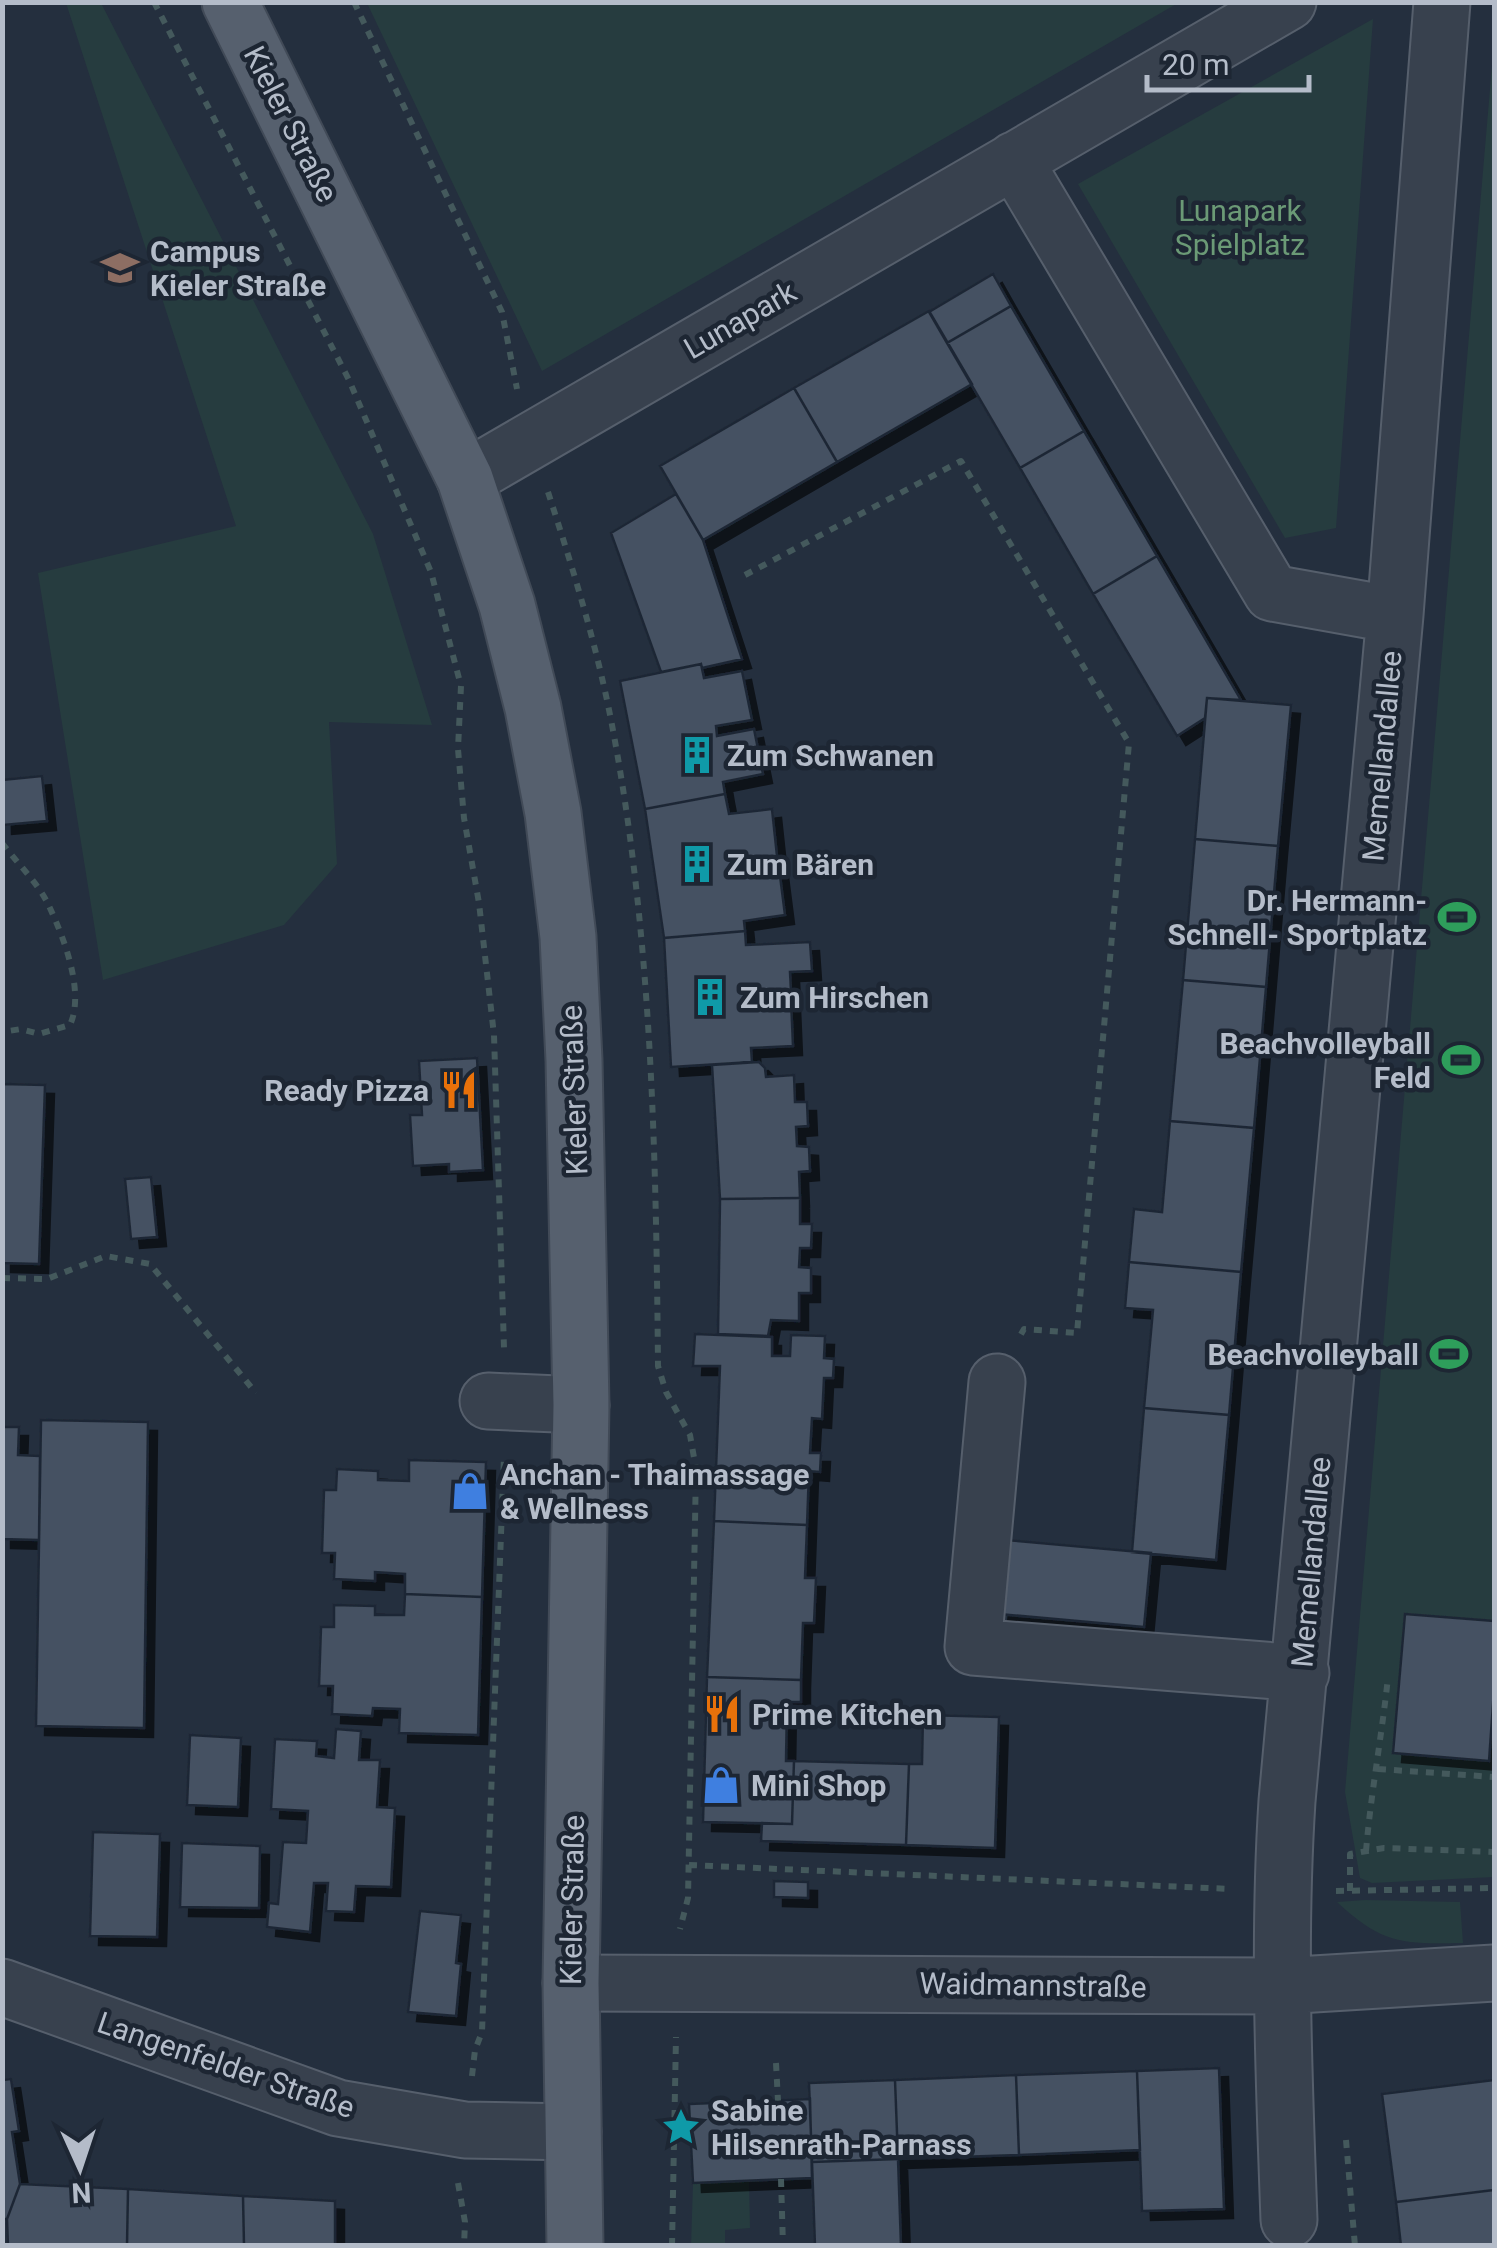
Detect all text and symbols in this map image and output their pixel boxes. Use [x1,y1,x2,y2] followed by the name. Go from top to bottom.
[1147,30,1310,92] scale bar
[237,40,345,208] street label: Kieler Straße
[1162,47,1229,82] text: 20 m
[1175,193,1305,262] park label: Lunapark Spielplatz
[150,234,326,303] place label: Campus Kieler Straße
[99,247,141,289] school or university icon: Campus Kieler Straße
[678,274,803,366] street label: Lunapark
[1355,649,1409,863] street label: Memellandallee
[676,734,718,776] building icon: Zum Schwanen
[727,738,934,773] place label: Zum Schwanen
[676,843,718,885] building icon: Zum Bären
[727,847,874,882] place label: Zum Bären
[1167,883,1427,952] place label: Dr. Hermann- Schnell- Sportplatz
[1436,896,1478,938] sports icon: Dr. Hermann- Schnell- Sportplatz
[689,976,731,1018] building icon: Zum Hirschen
[740,980,929,1015] place label: Zum Hirschen
[554,1004,594,1176] street label: Kieler Straße
[1219,1026,1431,1095] place label: Beachvolleyball Feld
[1440,1039,1482,1081] sports icon: Beachvolleyball Feld
[438,1069,480,1111] restaurant icon: Ready Pizza
[264,1073,429,1108] place label: Ready Pizza
[1428,1333,1470,1375] sports icon: Beachvolleyball
[1207,1337,1419,1372] place label: Beachvolleyball
[1284,1455,1338,1669] street label: Memellandallee
[500,1457,809,1526] place label: Anchan - Thaimassage & Wellness
[449,1470,491,1512] shop icon: Anchan - Thaimassage & Wellness
[701,1693,743,1735] restaurant icon: Prime Kitchen
[752,1697,943,1732] place label: Prime Kitchen
[700,1764,742,1806] shop icon: Mini Shop
[751,1768,887,1803] place label: Mini Shop
[553,1815,591,1985] street label: Kieler Straße
[919,1966,1147,2004] street label: Waidmannstraße
[93,2005,359,2125] street label: Langenfelder Straße
[711,2093,972,2162] place label: Sabine Hilsenrath-Parnass
[660,2106,702,2148] place icon: Sabine Hilsenrath-Parnass
[30,2118,130,2218] north arrow
[71,2175,92,2209] text: N

